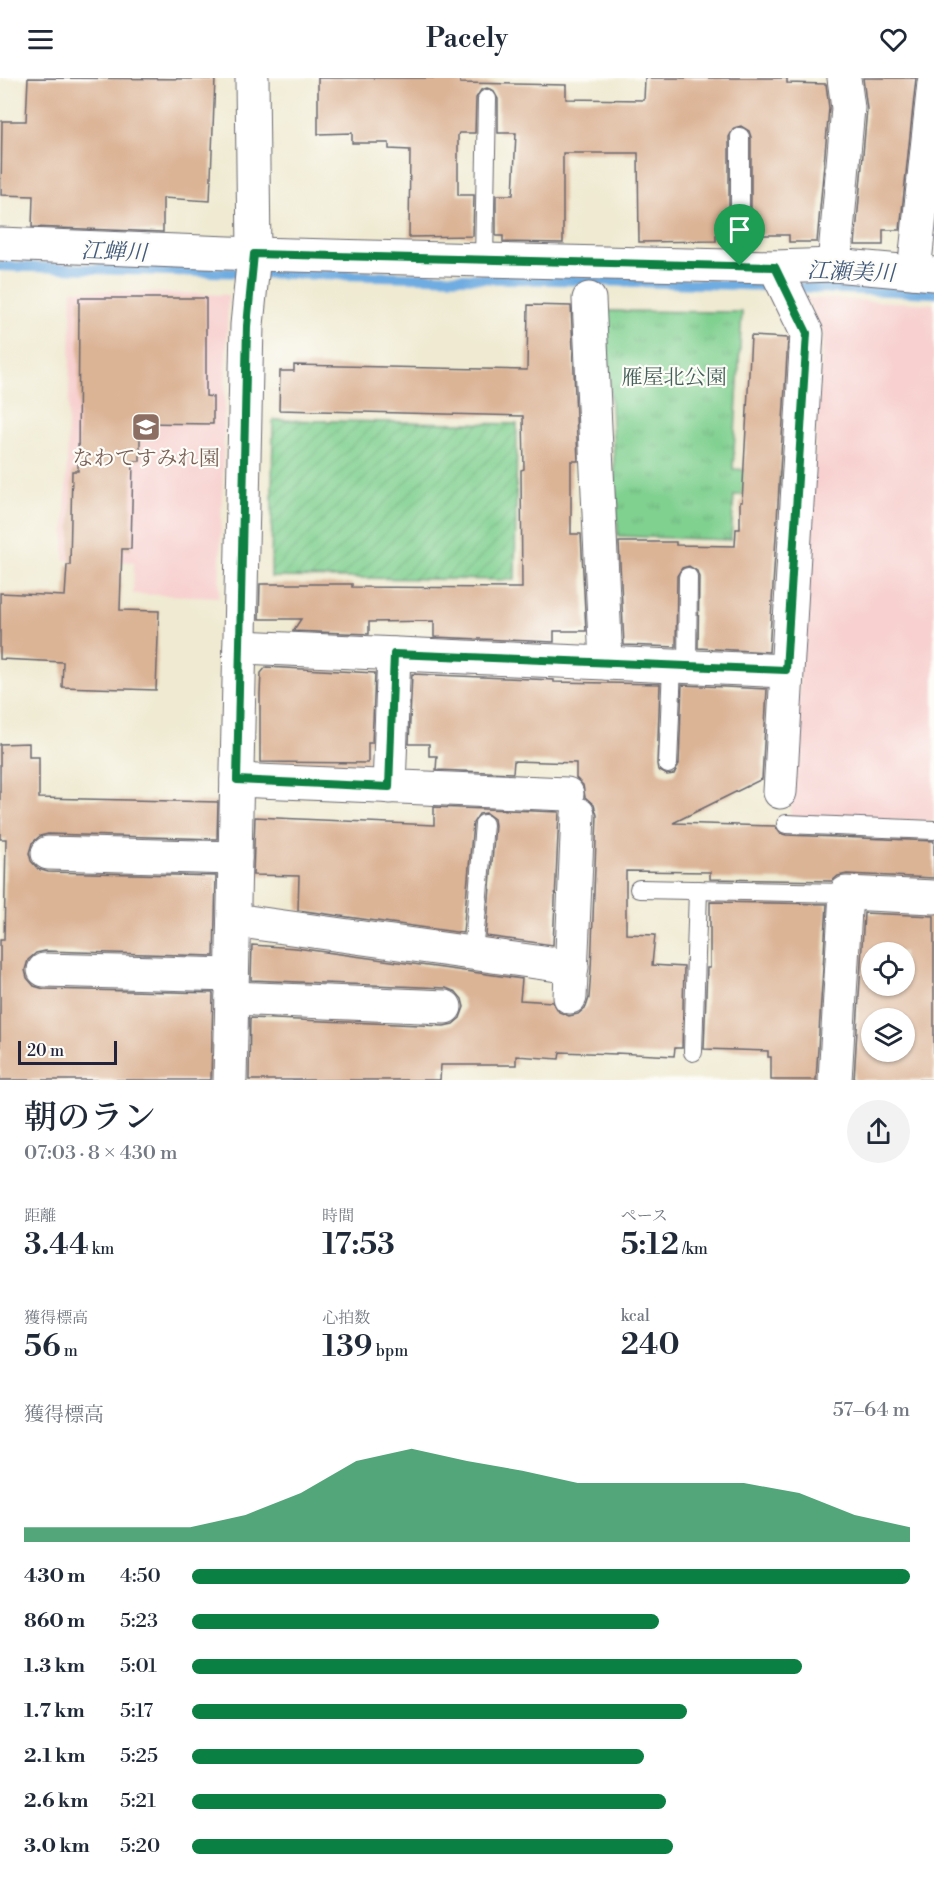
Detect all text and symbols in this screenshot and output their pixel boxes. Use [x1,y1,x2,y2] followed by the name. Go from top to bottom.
[426,22,508,56] text: Pacely
[24,23,57,56] icon: menu
[877,23,910,56] icon: heart
[714,204,765,266] pin
[723,213,756,246] icon: arrive
[80,238,149,267] water label: 江蝉川
[806,257,897,288] water label: 江瀬美川
[622,365,727,391] park label: 雁屋北公園
[130,411,162,443] school or university icon: なわてすみれ園
[73,446,220,472] place label: なわてすみれ園
[861,942,915,1062] map controls
[861,942,915,996] button: locate
[861,1008,915,1062] button: layers
[18,1038,117,1066] scale bar
[27,1041,64,1061] text: 20 m
[24,1098,156,1139] text: 朝のラン
[847,1100,910,1163] button: share
[24,1141,178,1166] text: 07:03 · 8 × 430 m
[24,1206,56,1226] text: 距離
[322,1206,354,1226] text: 時間
[621,1206,668,1226] text: ペース
[24,1226,89,1264] text: 3.44
[322,1226,395,1264] text: 17:53
[621,1226,679,1264] text: 5:12
[89,1239,114,1259] text: km
[679,1239,708,1259] text: /km
[621,1306,650,1326] text: kcal
[24,1308,88,1328] text: 獲得標高
[322,1308,370,1328] text: 心拍数
[621,1326,680,1364] text: 240
[24,1328,61,1366] text: 56
[322,1328,372,1366] text: 139
[61,1341,78,1361] text: m
[372,1341,408,1361] text: bpm
[833,1398,910,1423] text: 57–64 m
[24,1403,104,1428] text: 獲得標高
[24,1564,85,1589] text: 430 m
[120,1564,161,1589] text: 4:50
[24,1609,85,1634] text: 860 m
[120,1609,158,1634] text: 5:23
[24,1654,85,1679] text: 1.3 km
[120,1654,157,1679] text: 5:01
[24,1699,85,1724] text: 1.7 km
[120,1699,153,1724] text: 5:17
[24,1744,86,1769] text: 2.1 km
[120,1744,158,1769] text: 5:25
[24,1789,88,1814] text: 2.6 km
[120,1789,156,1814] text: 5:21
[24,1834,90,1859] text: 3.0 km
[120,1834,160,1859] text: 5:20

